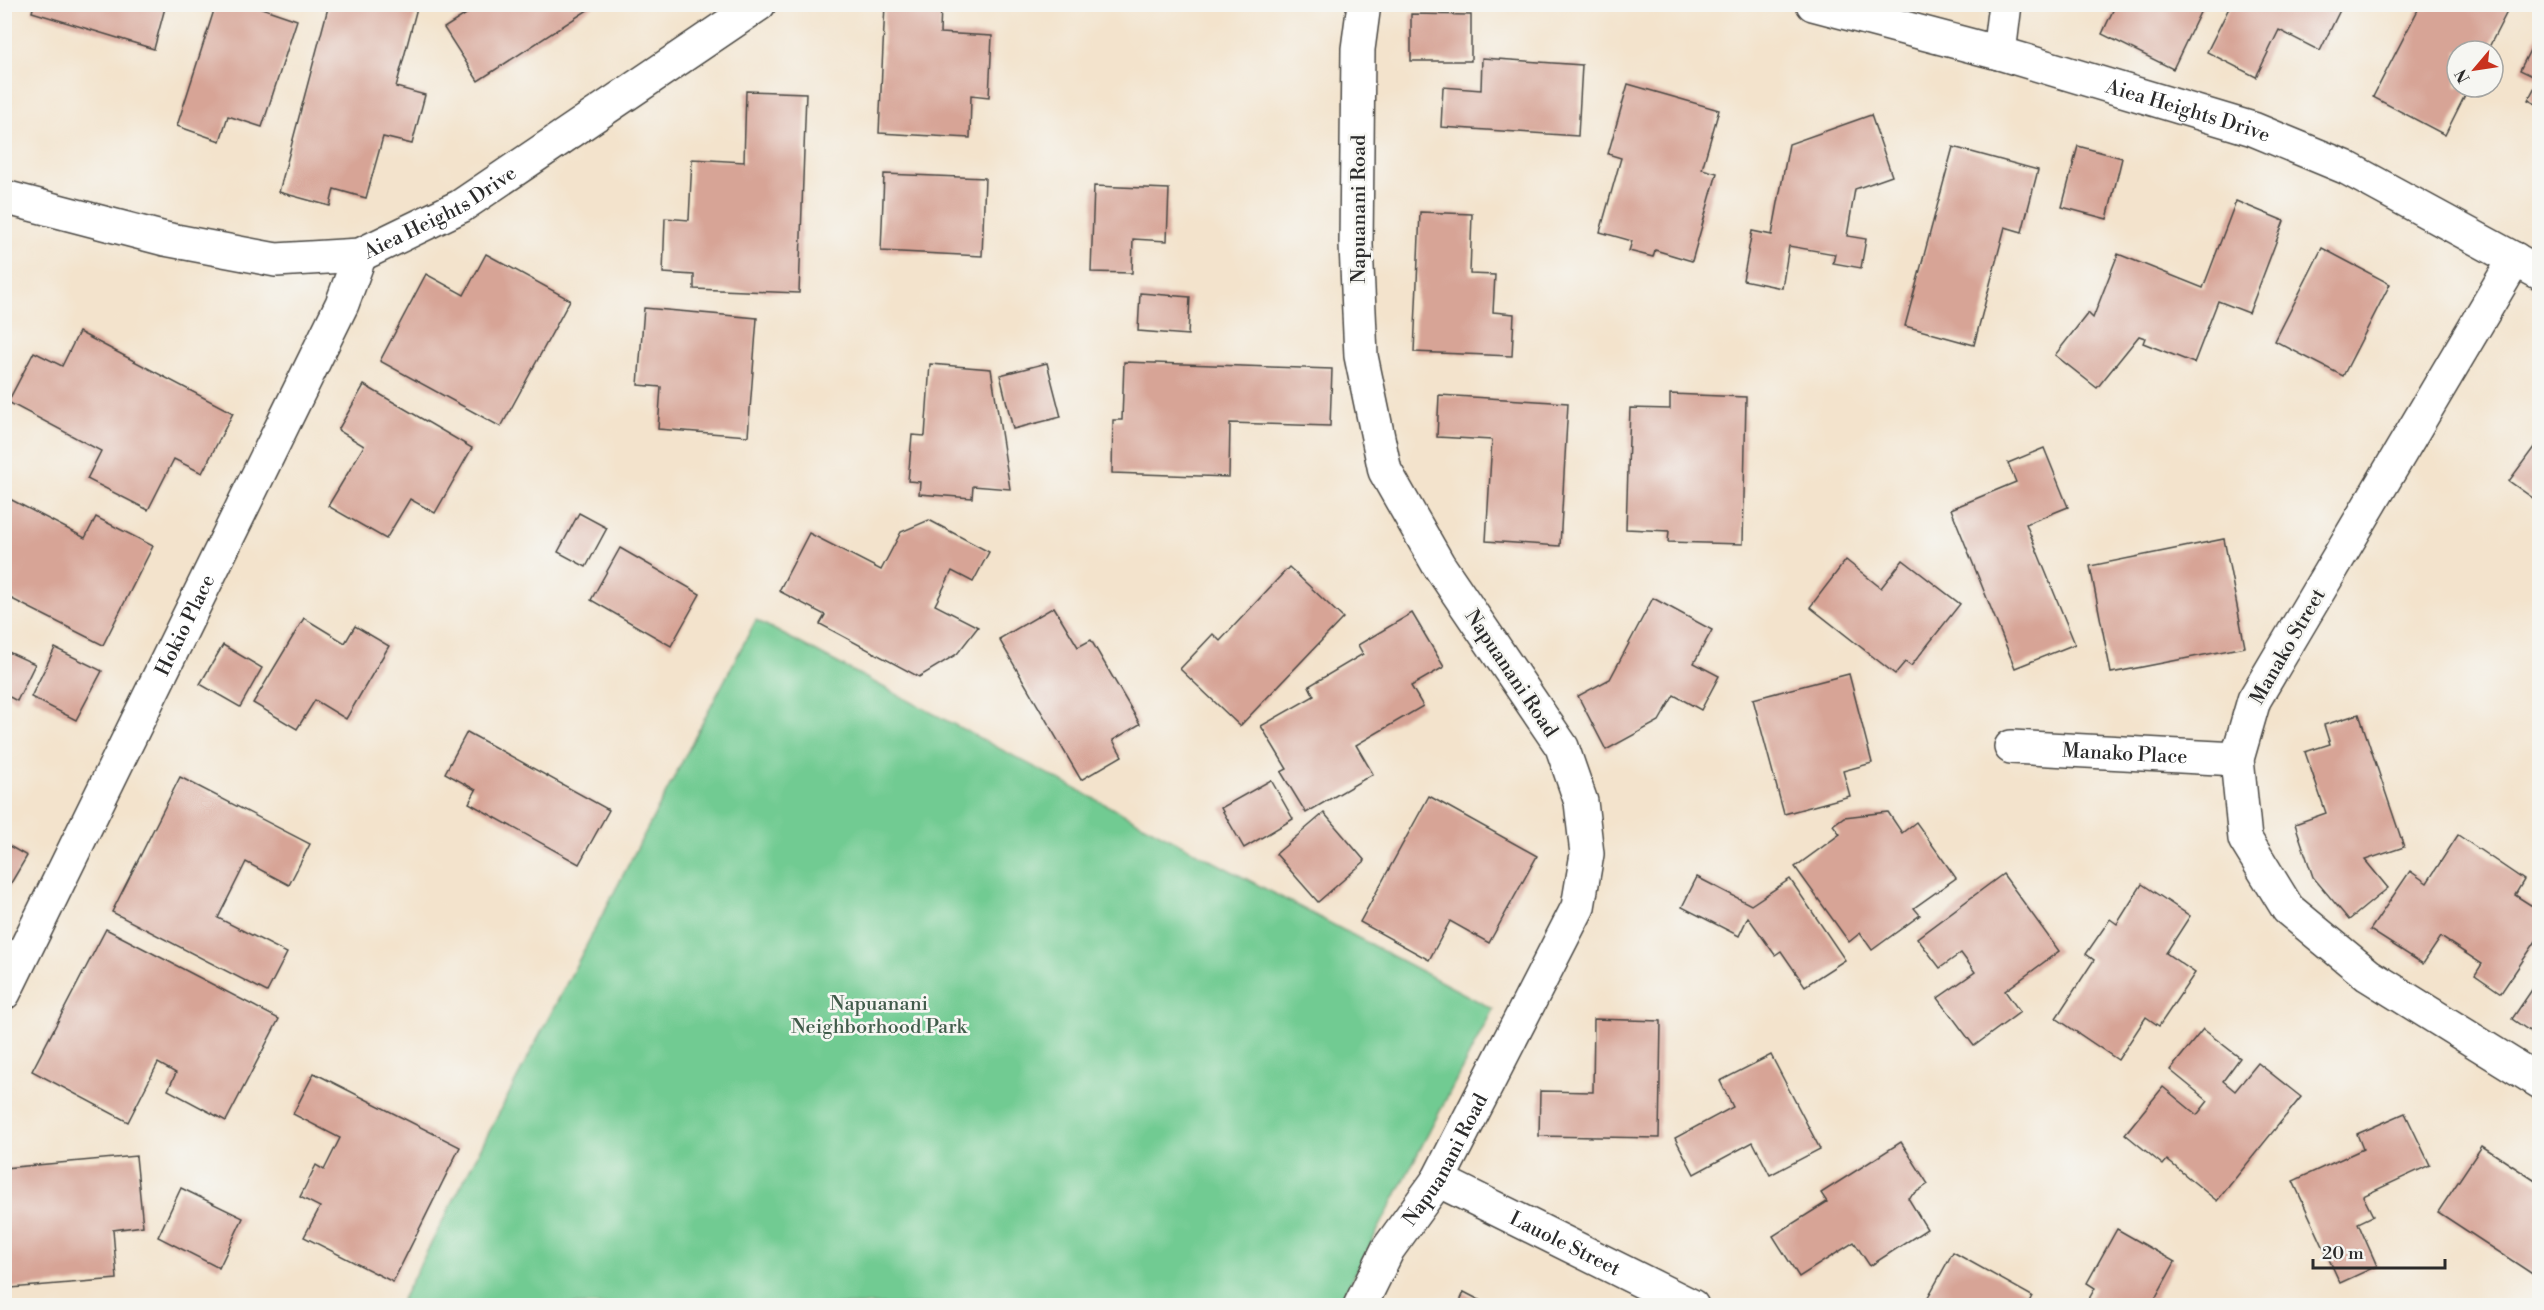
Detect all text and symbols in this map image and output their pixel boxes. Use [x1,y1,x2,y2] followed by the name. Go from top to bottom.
[2445,39,2505,99] north arrow
[2451,65,2475,86] text: N
[2102,74,2274,149] street label: Aiea Heights Drive
[1347,134,1372,283] street label: Napuanani Road
[359,161,521,266] street label: Aiea Heights Drive
[151,571,221,680] street label: Hokio Place
[2245,584,2332,709] street label: Manako Street
[1459,605,1563,743] street label: Napuanani Road
[2061,739,2188,770] street label: Manako Place
[791,992,969,1040] park label: Napuanani Neighborhood Park
[1398,1089,1494,1231] street label: Napuanani Road
[1505,1206,1624,1282] street label: Lauole Street
[2313,1232,2445,1270] scale bar
[2322,1242,2364,1265] text: 20 m

